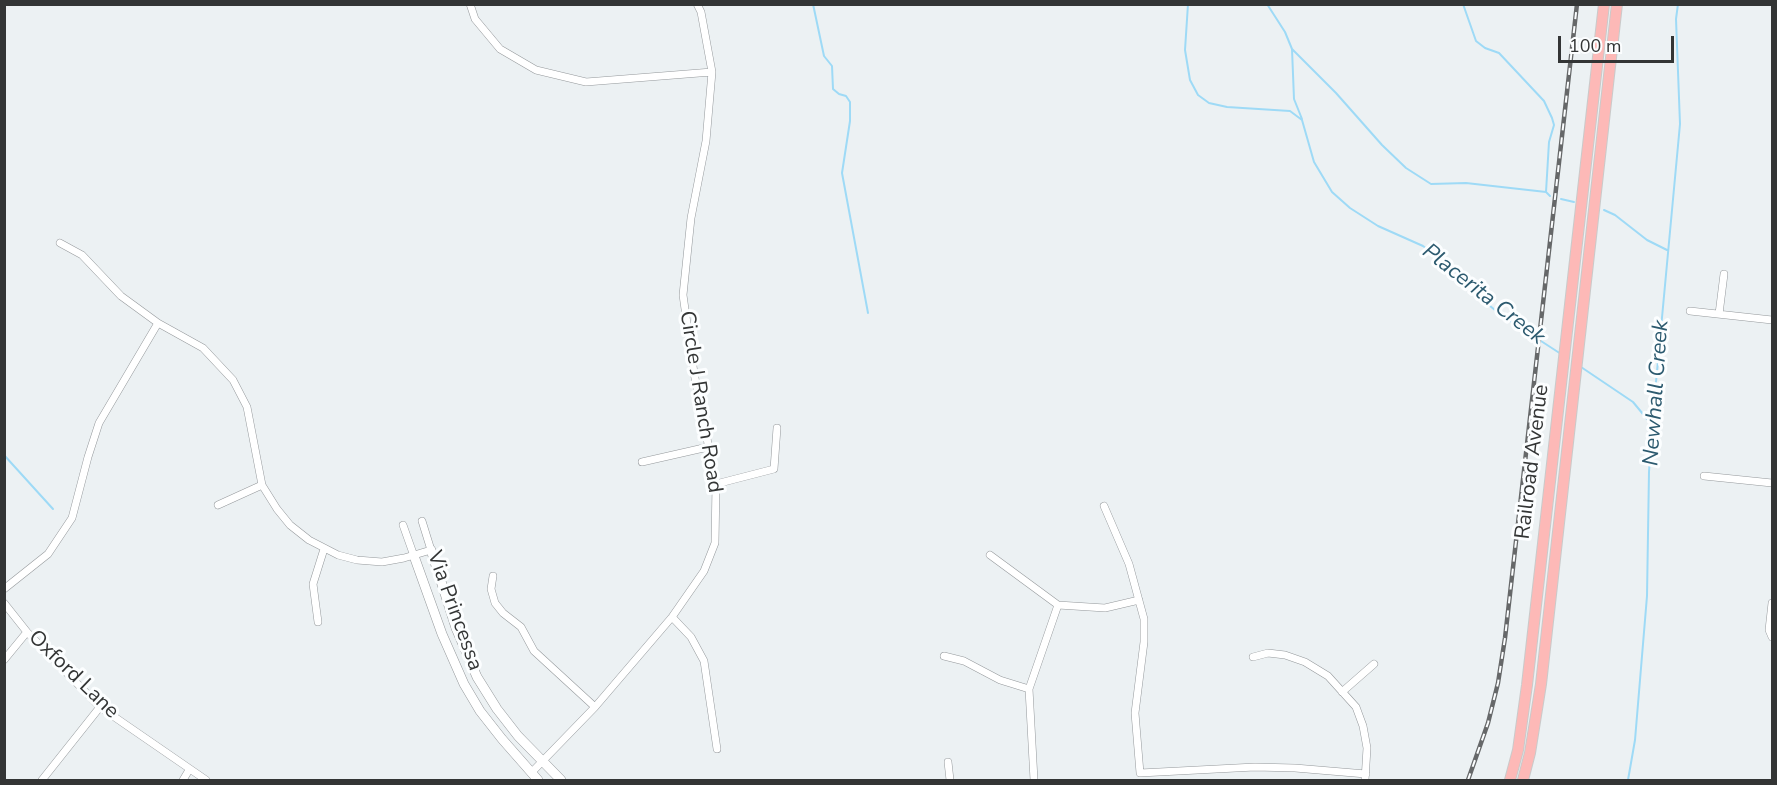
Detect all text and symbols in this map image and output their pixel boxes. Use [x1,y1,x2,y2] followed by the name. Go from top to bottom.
[1561,24,1676,62] scale bar
[1569,34,1621,58] text: 100 m
[1416,239,1550,351] water label: Placerita Creek
[673,309,727,495] street label: Circle J Ranch Road
[1639,319,1675,467] water label: Newhall Creek
[1511,383,1555,541] street label: Railroad Avenue
[421,548,487,674] street label: Via Princessa
[22,626,124,724] street label: Oxford Lane

